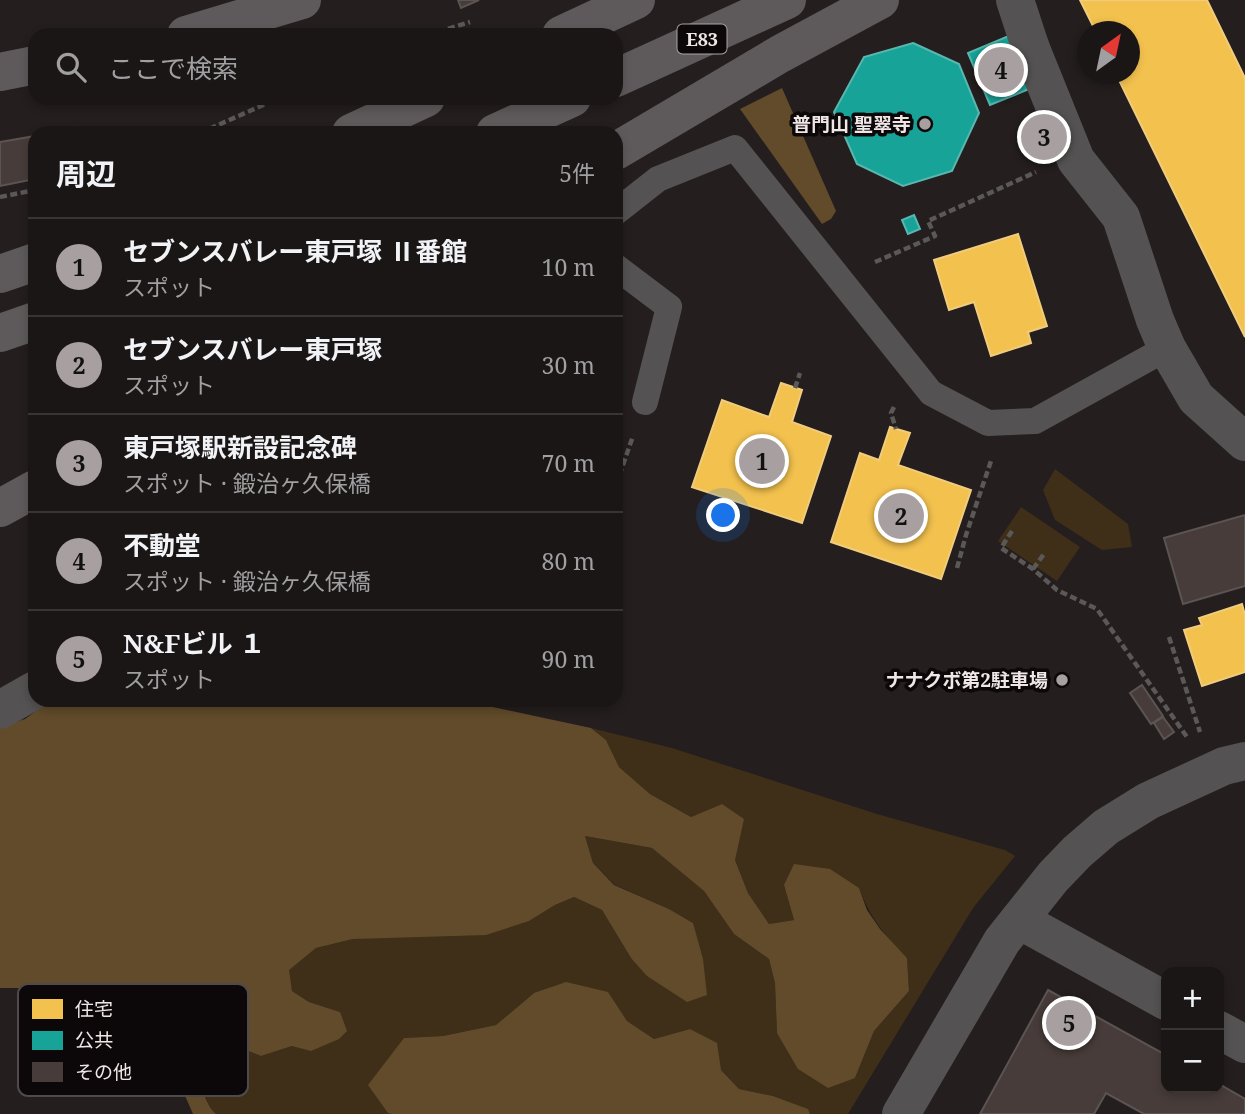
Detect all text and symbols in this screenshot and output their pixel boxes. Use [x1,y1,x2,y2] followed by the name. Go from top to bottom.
[1077,21,1140,84] north arrow
[678,24,726,54] road number: E83
[28,28,623,105] search box
[978,44,1024,96] pin: 4
[52,48,90,86] icon: search
[108,50,238,86] text: ここで検索
[792,111,911,137] place label: 普門山 聖翠寺
[1021,111,1067,163] pin: 3
[917,116,933,132] marker: 普門山 聖翠寺
[56,153,116,194] text: 周辺
[559,157,595,189] text: 5件
[123,233,467,269] text: セブンスバレー東戸塚 Ⅱ番館
[73,251,86,283] text: 1
[542,251,595,283] text: 10 m
[123,271,215,303] text: スポット
[123,331,382,367] text: セブンスバレー東戸塚
[73,349,86,381] text: 2
[542,349,595,381] text: 30 m
[123,369,215,401] text: スポット
[123,429,357,465] text: 東戸塚駅新設記念碑
[739,435,785,487] pin: 1
[73,447,86,479] text: 3
[542,447,595,479] text: 70 m
[123,467,371,499] text: スポット · 鍛治ヶ久保橋
[878,490,924,542] pin: 2
[706,498,740,532] your location
[123,527,201,563] text: 不動堂
[73,545,86,577] text: 4
[542,545,595,577] text: 80 m
[123,565,371,597] text: スポット · 鍛治ヶ久保橋
[123,625,265,661] text: N&Fビル １
[73,643,86,675] text: 5
[542,643,595,675] text: 90 m
[123,663,215,695] text: スポット
[885,667,1048,693] place label: ナナクボ第2駐車場
[1054,672,1070,688] marker: ナナクボ第2駐車場
[1161,967,1224,1093] map controls
[1161,967,1224,1030] button: +
[18,984,248,1096] legend
[75,996,113,1022] text: 住宅
[1046,997,1092,1049] pin: 5
[75,1027,113,1053] text: 公共
[1161,1030,1224,1093] button: −
[75,1059,132,1085] text: その他

